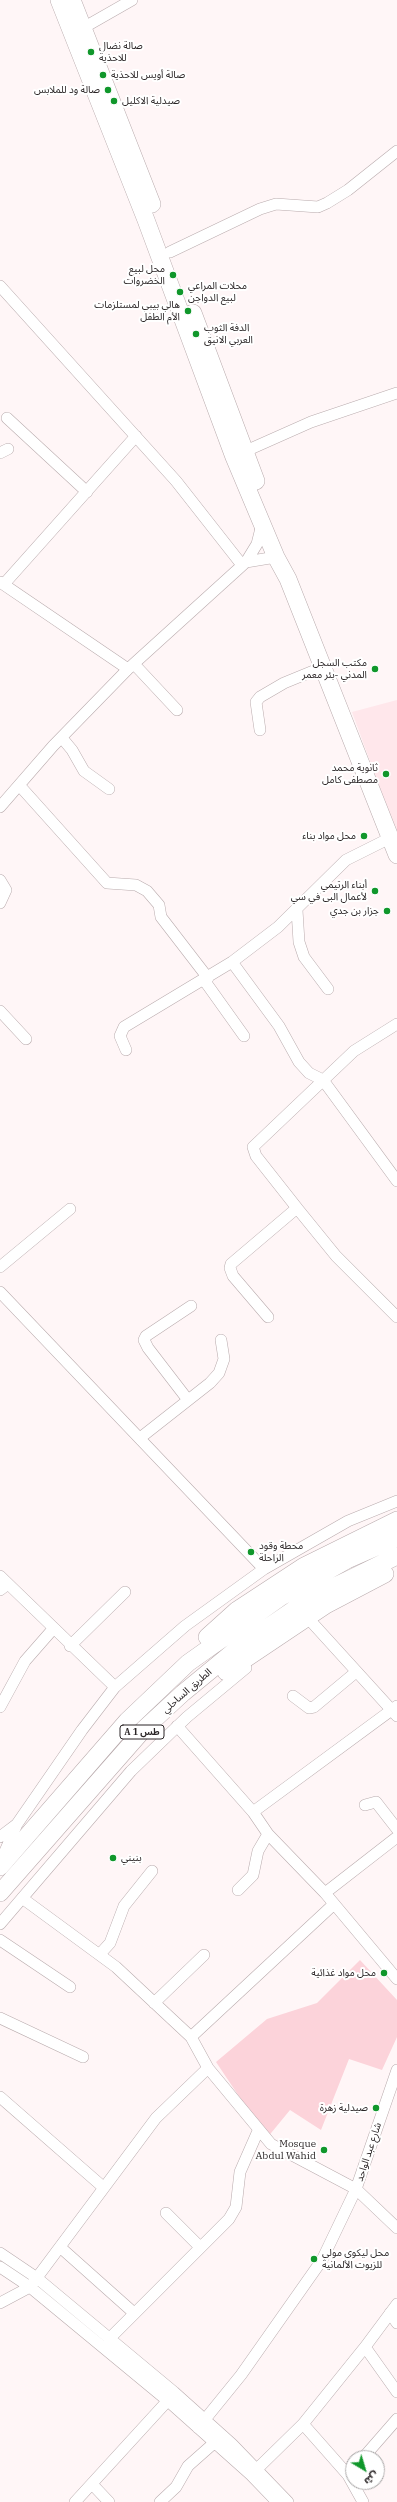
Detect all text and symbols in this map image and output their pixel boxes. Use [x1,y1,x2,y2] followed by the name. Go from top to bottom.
[99,40,143,64] place label: صالة نضال للاحذية
[86,47,96,57] marker: صالة نضال للاحذية
[111,69,185,81] place label: صالة أويس للاحذية
[98,70,108,80] marker: صالة أويس للاحذية
[34,84,100,96] place label: صالة ود للملابس
[103,85,113,95] marker: صالة ود للملابس
[122,95,180,107] place label: صيدلية الاكليل
[109,96,119,106] marker: صيدلية الاكليل
[123,263,165,286] place label: محل لبيع الخضروات
[168,270,178,280] marker: محل لبيع الخضروات
[188,280,247,304] place label: محلات المراعي لبيع الدواجن
[175,287,185,297] marker: محلات المراعي لبيع الدواجن
[94,299,180,322] place label: هالي بيبي لمستلزمات الأم الطفل
[183,306,193,316] marker: هالي بيبي لمستلزمات الأم الطفل
[204,322,253,346] place label: الدفة الثوب العربي الانيق
[191,329,201,339] marker: الدفة الثوب العربي الانيق
[302,657,367,680] place label: مكتب السجل المدني -بئر معمر
[370,664,380,674] marker: مكتب السجل المدني -بئر معمر
[322,762,378,786] place label: ثانوية محمد مصطفى كامل
[381,769,391,779] marker: ثانوية محمد مصطفى كامل
[302,830,356,842] place label: محل مواد بناء
[359,831,369,841] marker: محل مواد بناء
[291,879,367,902] place label: أبناء الرتيمي لأعمال البى في سي
[370,886,380,896] marker: أبناء الرتيمي لأعمال البى في سي
[330,905,379,917] place label: جزار بن جدي
[382,906,392,916] marker: جزار بن جدي
[259,1540,303,1564] place label: محطة وقود الراحلة
[246,1547,256,1557] marker: محطة وقود الراحلة
[160,1666,214,1716] street label: الطريق الساحلي
[120,1725,164,1739] road number: A 1 طس
[121,1852,142,1864] place label: بنيني
[108,1853,118,1863] marker: بنيني
[311,1967,376,1979] place label: محل مواد غذائية
[379,1968,389,1978] marker: محل مواد غذائية
[320,2102,368,2114] place label: صيدلية زهرة
[371,2103,381,2113] marker: صيدلية زهرة
[354,2121,384,2183] street label: شارع عبد الواحد
[255,2138,316,2162] place label: Mosque Abdul Wahid
[319,2145,329,2155] marker: Mosque Abdul Wahid
[322,2247,389,2270] place label: محل ليكوي مولي للزيوت الألمانية
[309,2254,319,2264] marker: محل ليكوي مولي للزيوت الألمانية
[345,2450,385,2490] north arrow
[362,2469,382,2489] text: ش

